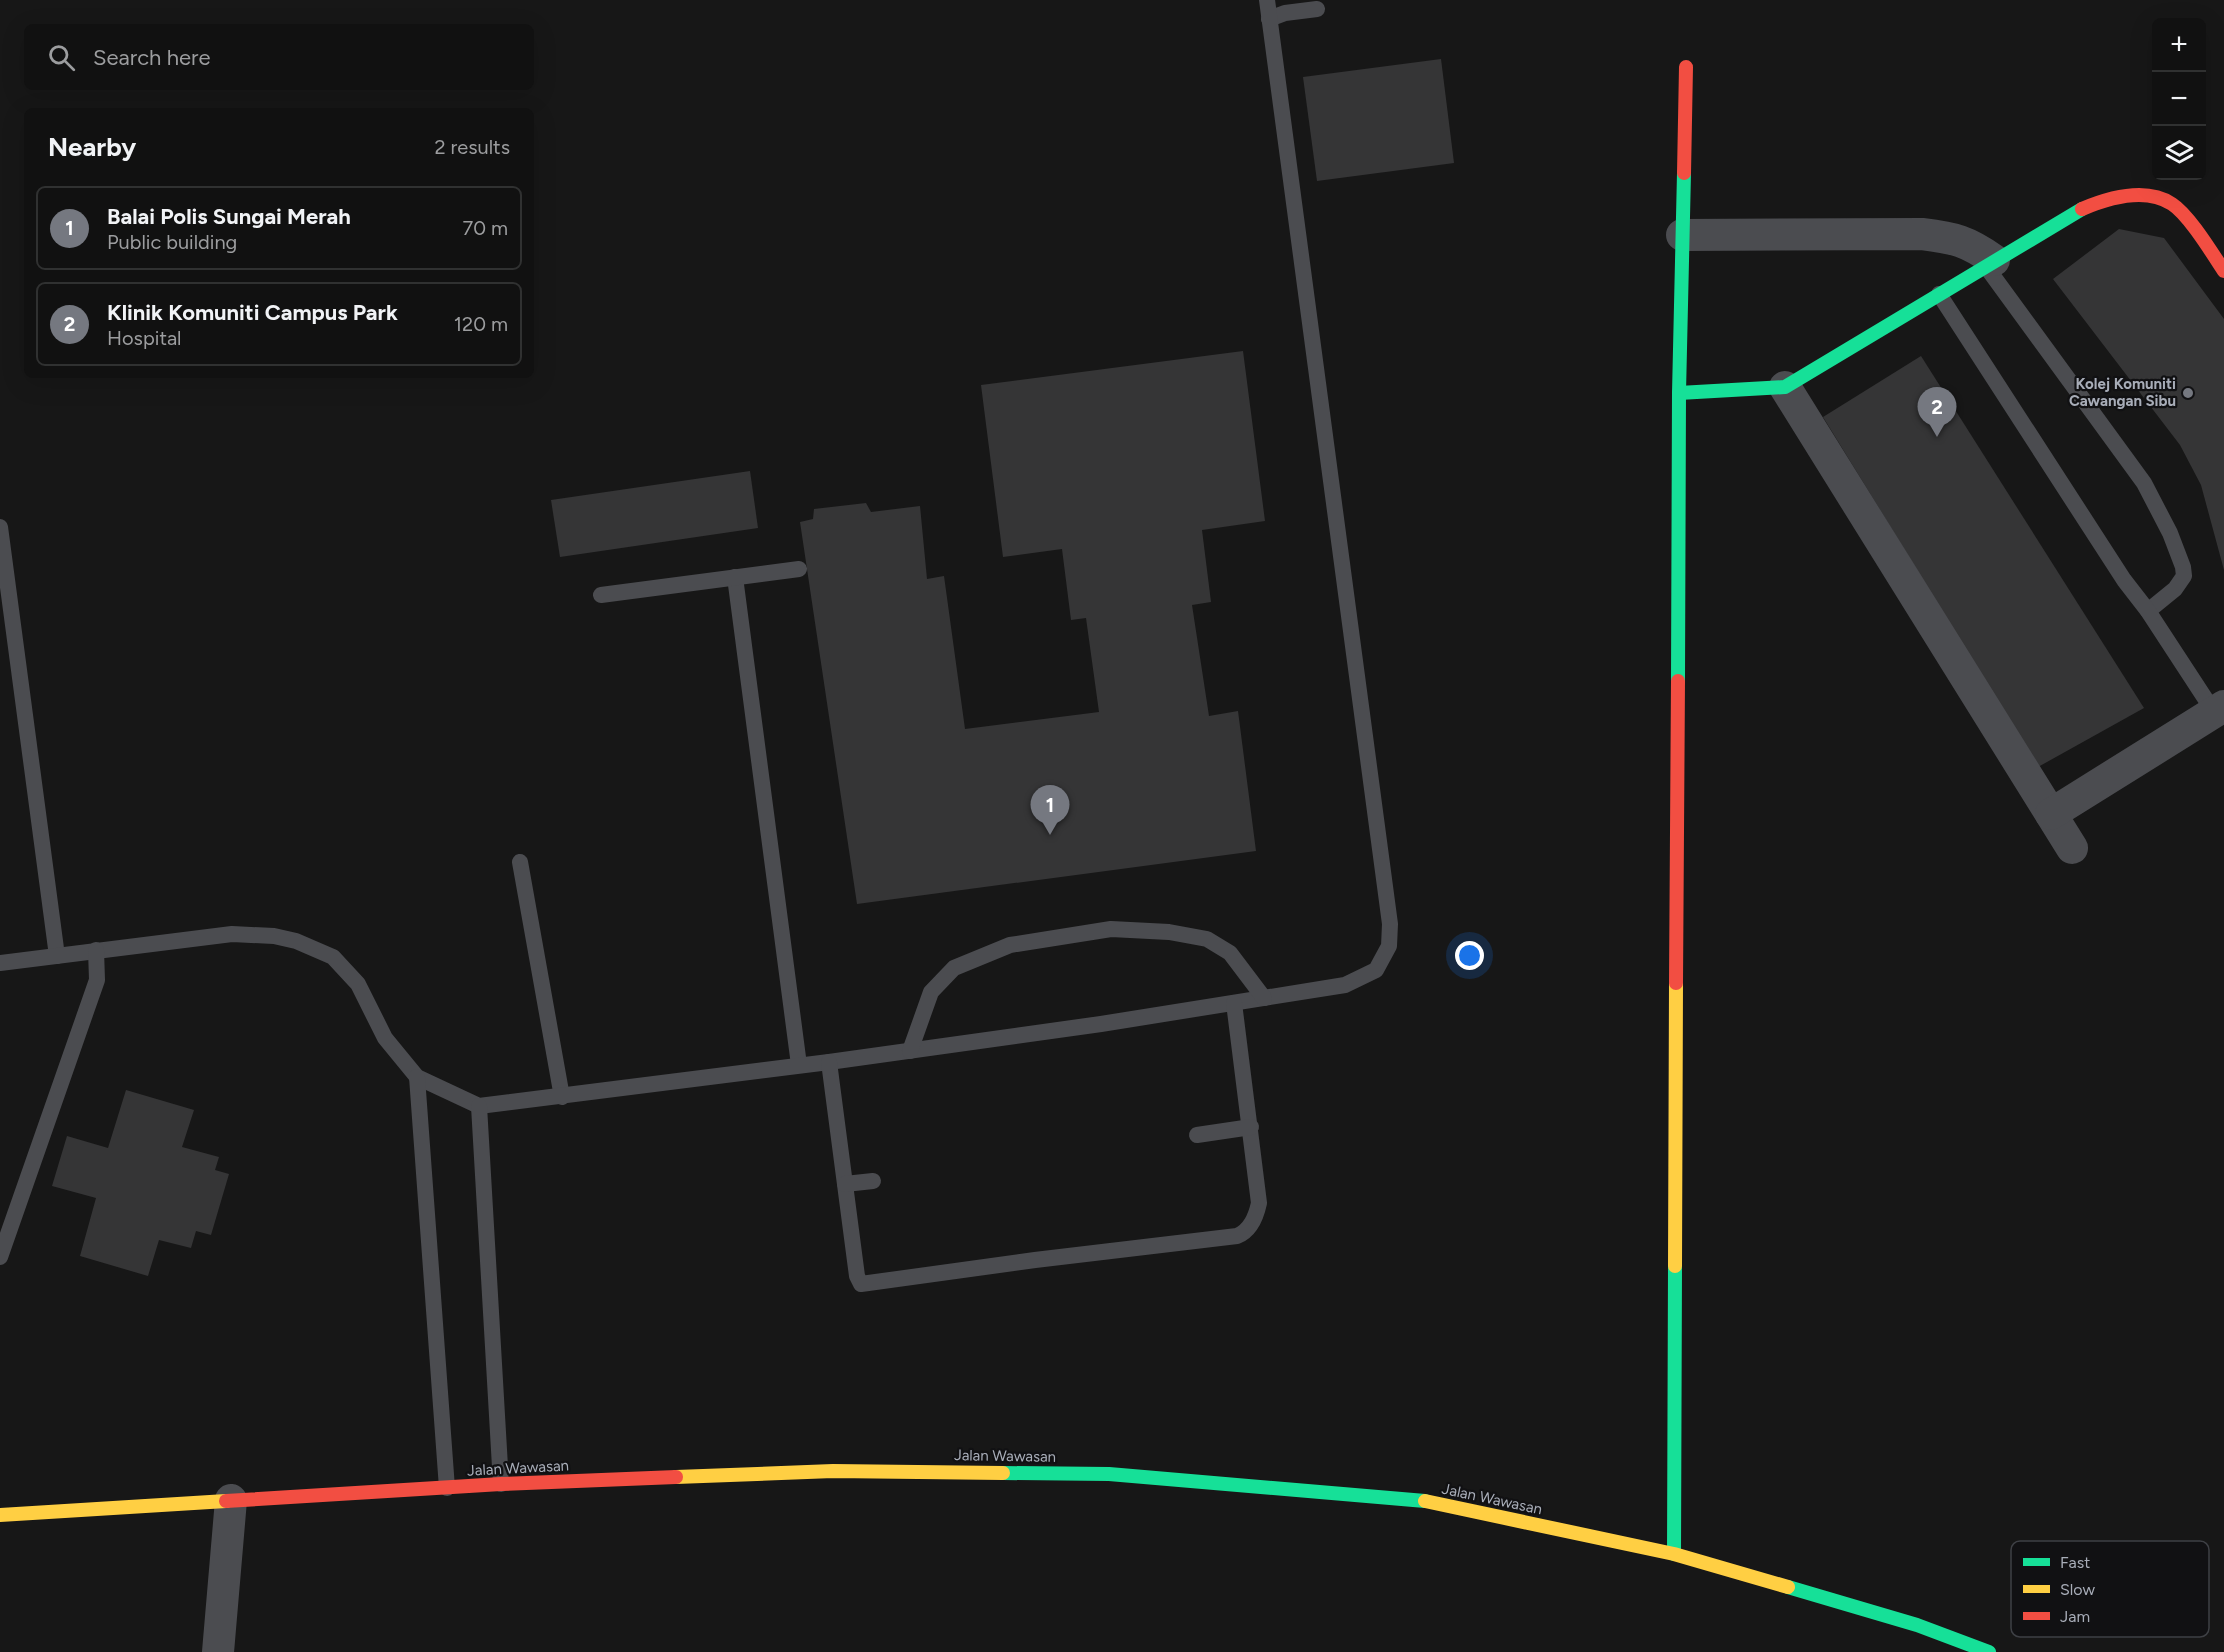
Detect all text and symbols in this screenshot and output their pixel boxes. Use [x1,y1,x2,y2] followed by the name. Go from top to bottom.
[2152,18,2206,180] map controls
[2152,18,2206,72] button: +
[24,24,534,90] search box
[45,41,78,74] icon: search
[93,44,211,71] text: Search here
[2152,72,2206,126] button: −
[2152,126,2206,180] button: layers
[48,131,136,163] text: Nearby
[434,135,510,159] text: 2 results
[107,203,351,230] text: Balai Polis Sungai Merah
[65,216,74,240] text: 1
[462,216,508,240] text: 70 m
[107,230,237,254] text: Public building
[107,299,398,326] text: Klinik Komuniti Campus Park
[64,312,75,336] text: 2
[454,312,508,336] text: 120 m
[107,326,182,350] text: Hospital
[2069,375,2176,410] place label: Kolej Komuniti Cawangan Sibu
[2181,386,2195,400] marker: Kolej Komuniti Cawangan Sibu
[1918,388,1956,437] pin: 2
[1030,786,1070,835] pin: 1
[1455,941,1484,970] your location
[954,1446,1056,1466] street label: Jalan Wawasan
[467,1456,569,1480] street label: Jalan Wawasan
[1440,1480,1544,1518] street label: Jalan Wawasan
[2011,1541,2209,1637] legend
[2060,1553,2090,1572] text: Fast
[2060,1580,2095,1599] text: Slow
[2060,1607,2090,1626] text: Jam

